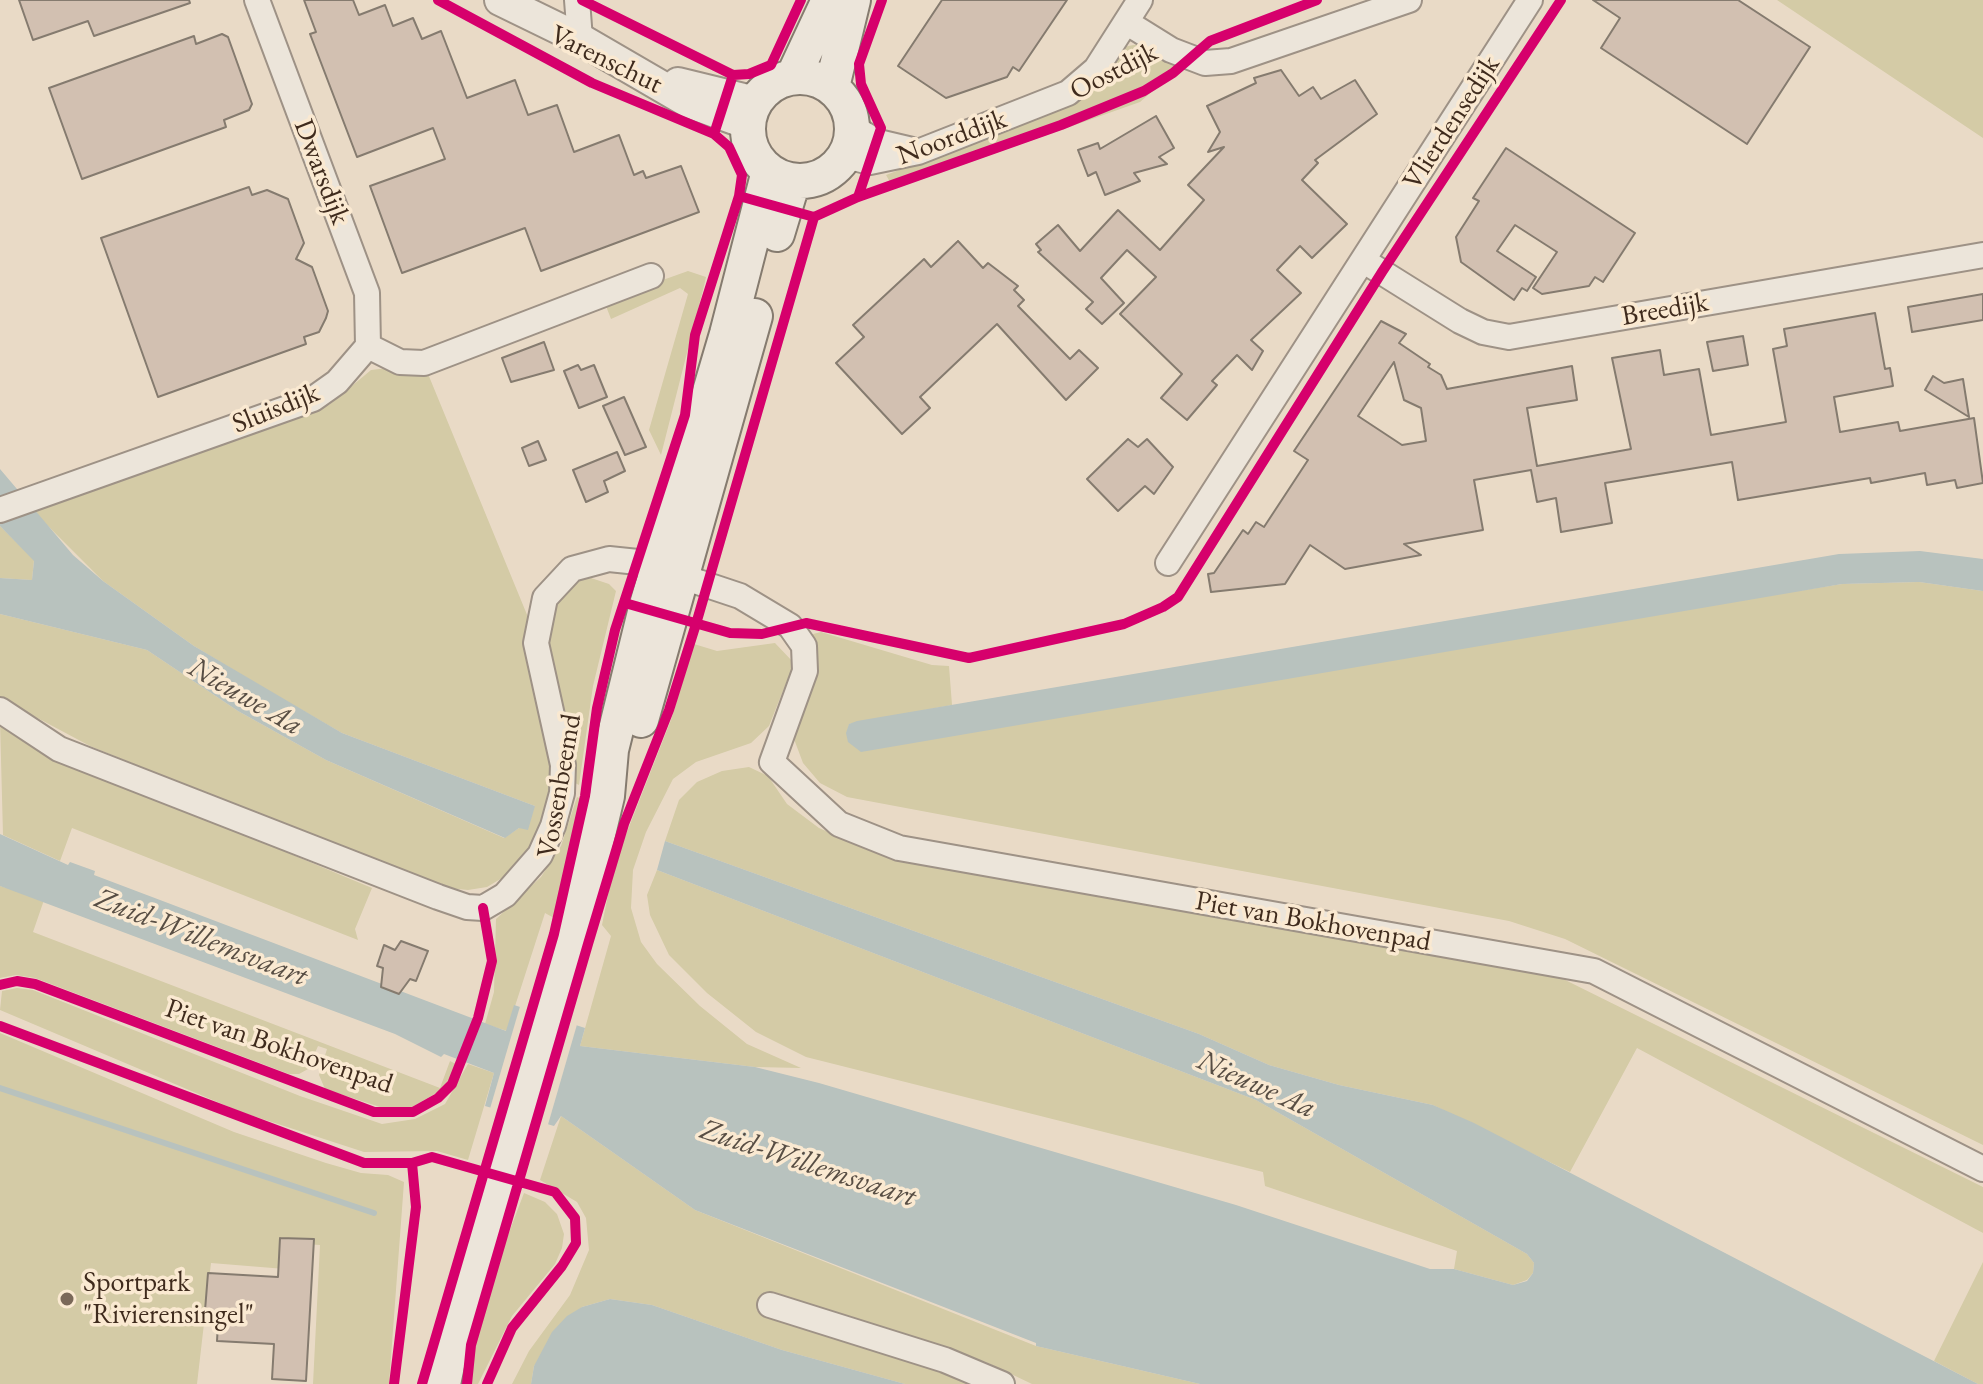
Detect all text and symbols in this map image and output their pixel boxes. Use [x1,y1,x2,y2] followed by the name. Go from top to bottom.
[544,18,668,102] street label: Varenschut
[1065,36,1163,108] street label: Oostdijk
[1396,50,1508,196] street label: Vlierdensedijk
[893,103,1011,173] street label: Noorddijk
[286,115,356,229] street label: Dwarsdijk
[1619,286,1711,334] street label: Breedijk
[228,376,324,442] street label: Sluisdijk
[182,650,308,744] water label: Nieuwe Aa
[531,711,589,861] street label: Vossenbeemd
[90,881,312,995] water label: Zuid-Willemsvaart
[1193,885,1433,959] street label: Piet van Bokhovenpad
[161,992,397,1102] street label: Piet van Bokhovenpad
[1191,1043,1321,1127] water label: Nieuwe Aa
[696,1112,920,1216] water label: Zuid-Willemsvaart
[83,1266,254,1332] place label: Sportpark "Rivierensingel"
[58,1290,76,1308] marker: Sportpark "Rivierensingel"

